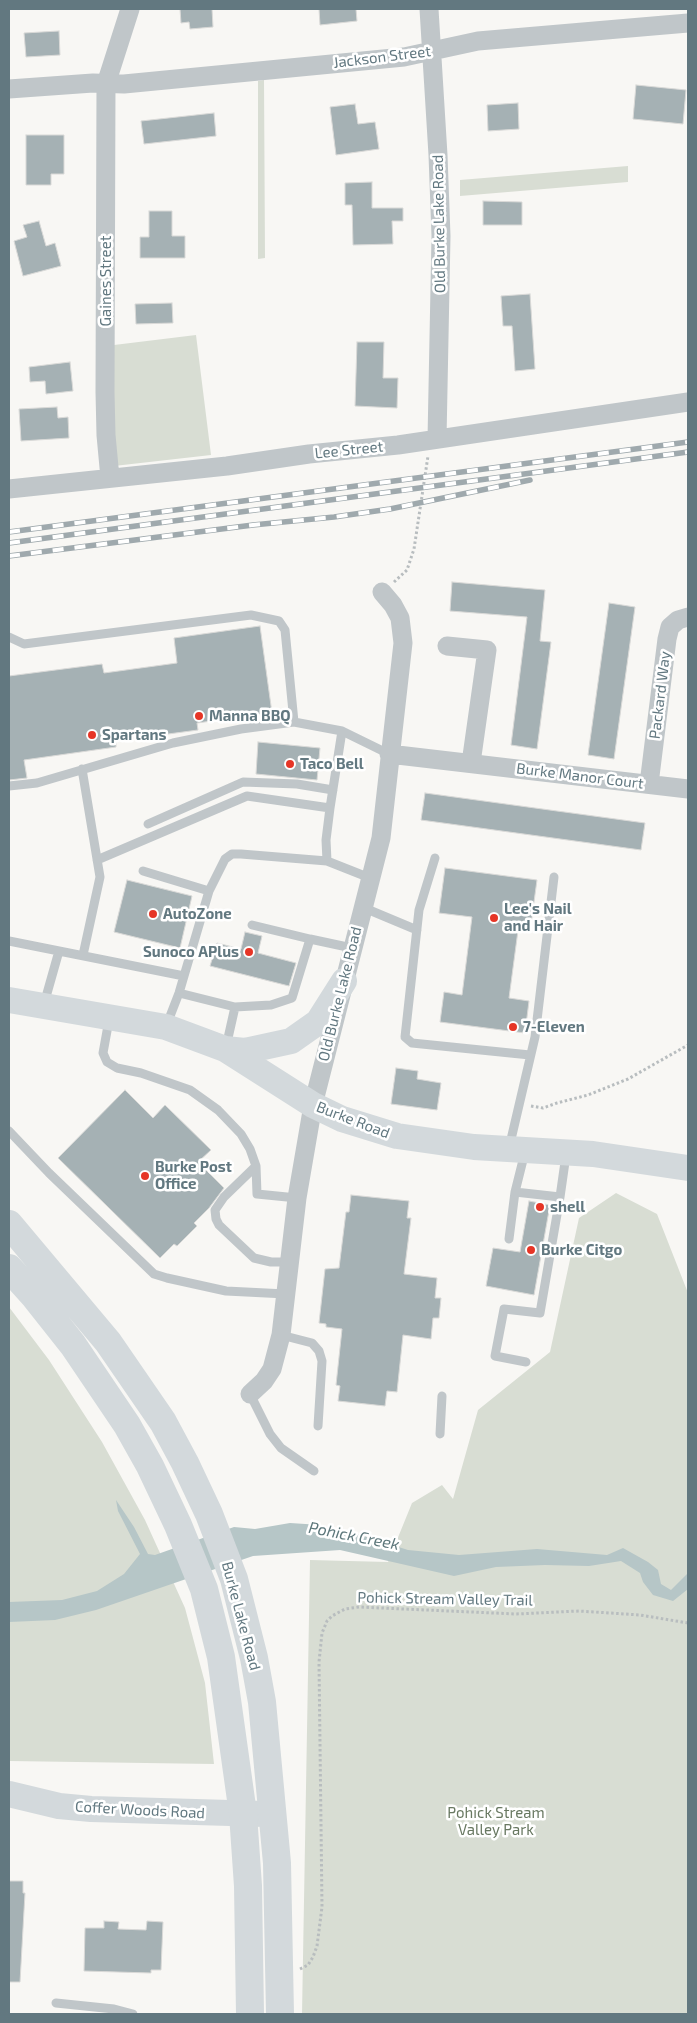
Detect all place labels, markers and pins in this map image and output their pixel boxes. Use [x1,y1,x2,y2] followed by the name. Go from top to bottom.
[209,707,291,725] place label: Manna BBQ
[193,710,205,722] marker: Manna BBQ
[102,726,166,744] place label: Spartans
[86,729,98,741] marker: Spartans
[300,755,364,773] place label: Taco Bell
[284,758,296,770] marker: Taco Bell
[504,900,572,935] place label: Lee's Nail and Hair
[163,905,232,923] place label: AutoZone
[147,908,159,920] marker: AutoZone
[488,912,500,924] marker: Lee's Nail and Hair
[143,943,239,961] place label: Sunoco APlus
[243,946,255,958] marker: Sunoco APlus
[523,1018,585,1036] place label: 7-Eleven
[507,1021,519,1033] marker: 7-Eleven
[155,1158,232,1193] place label: Burke Post Office
[139,1170,151,1182] marker: Burke Post Office
[550,1198,585,1216] place label: shell
[534,1201,546,1213] marker: shell
[541,1241,622,1259] place label: Burke Citgo
[525,1244,537,1256] marker: Burke Citgo

